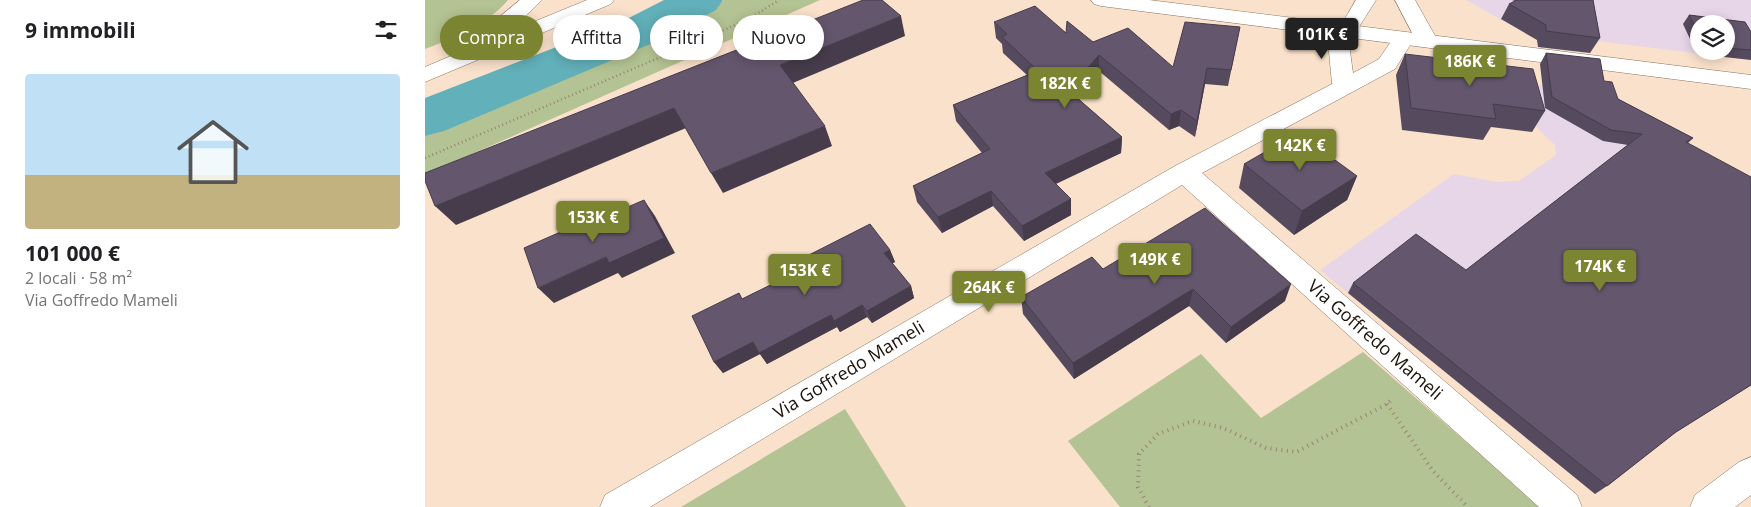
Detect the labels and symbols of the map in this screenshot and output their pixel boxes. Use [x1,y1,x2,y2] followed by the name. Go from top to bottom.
[1281,18,1363,60] pin: 101K €
[1429,44,1511,87] pin: 186K €
[1024,66,1106,109] pin: 182K €
[1259,128,1341,171] pin: 142K €
[552,200,634,243] pin: 153K €
[1114,242,1196,285] pin: 149K €
[1559,250,1641,292] pin: 174K €
[764,254,846,296] pin: 153K €
[948,270,1030,313] pin: 264K €
[1303,274,1448,405] street label: Via Goffredo Mameli
[769,315,928,424] street label: Via Goffredo Mameli

